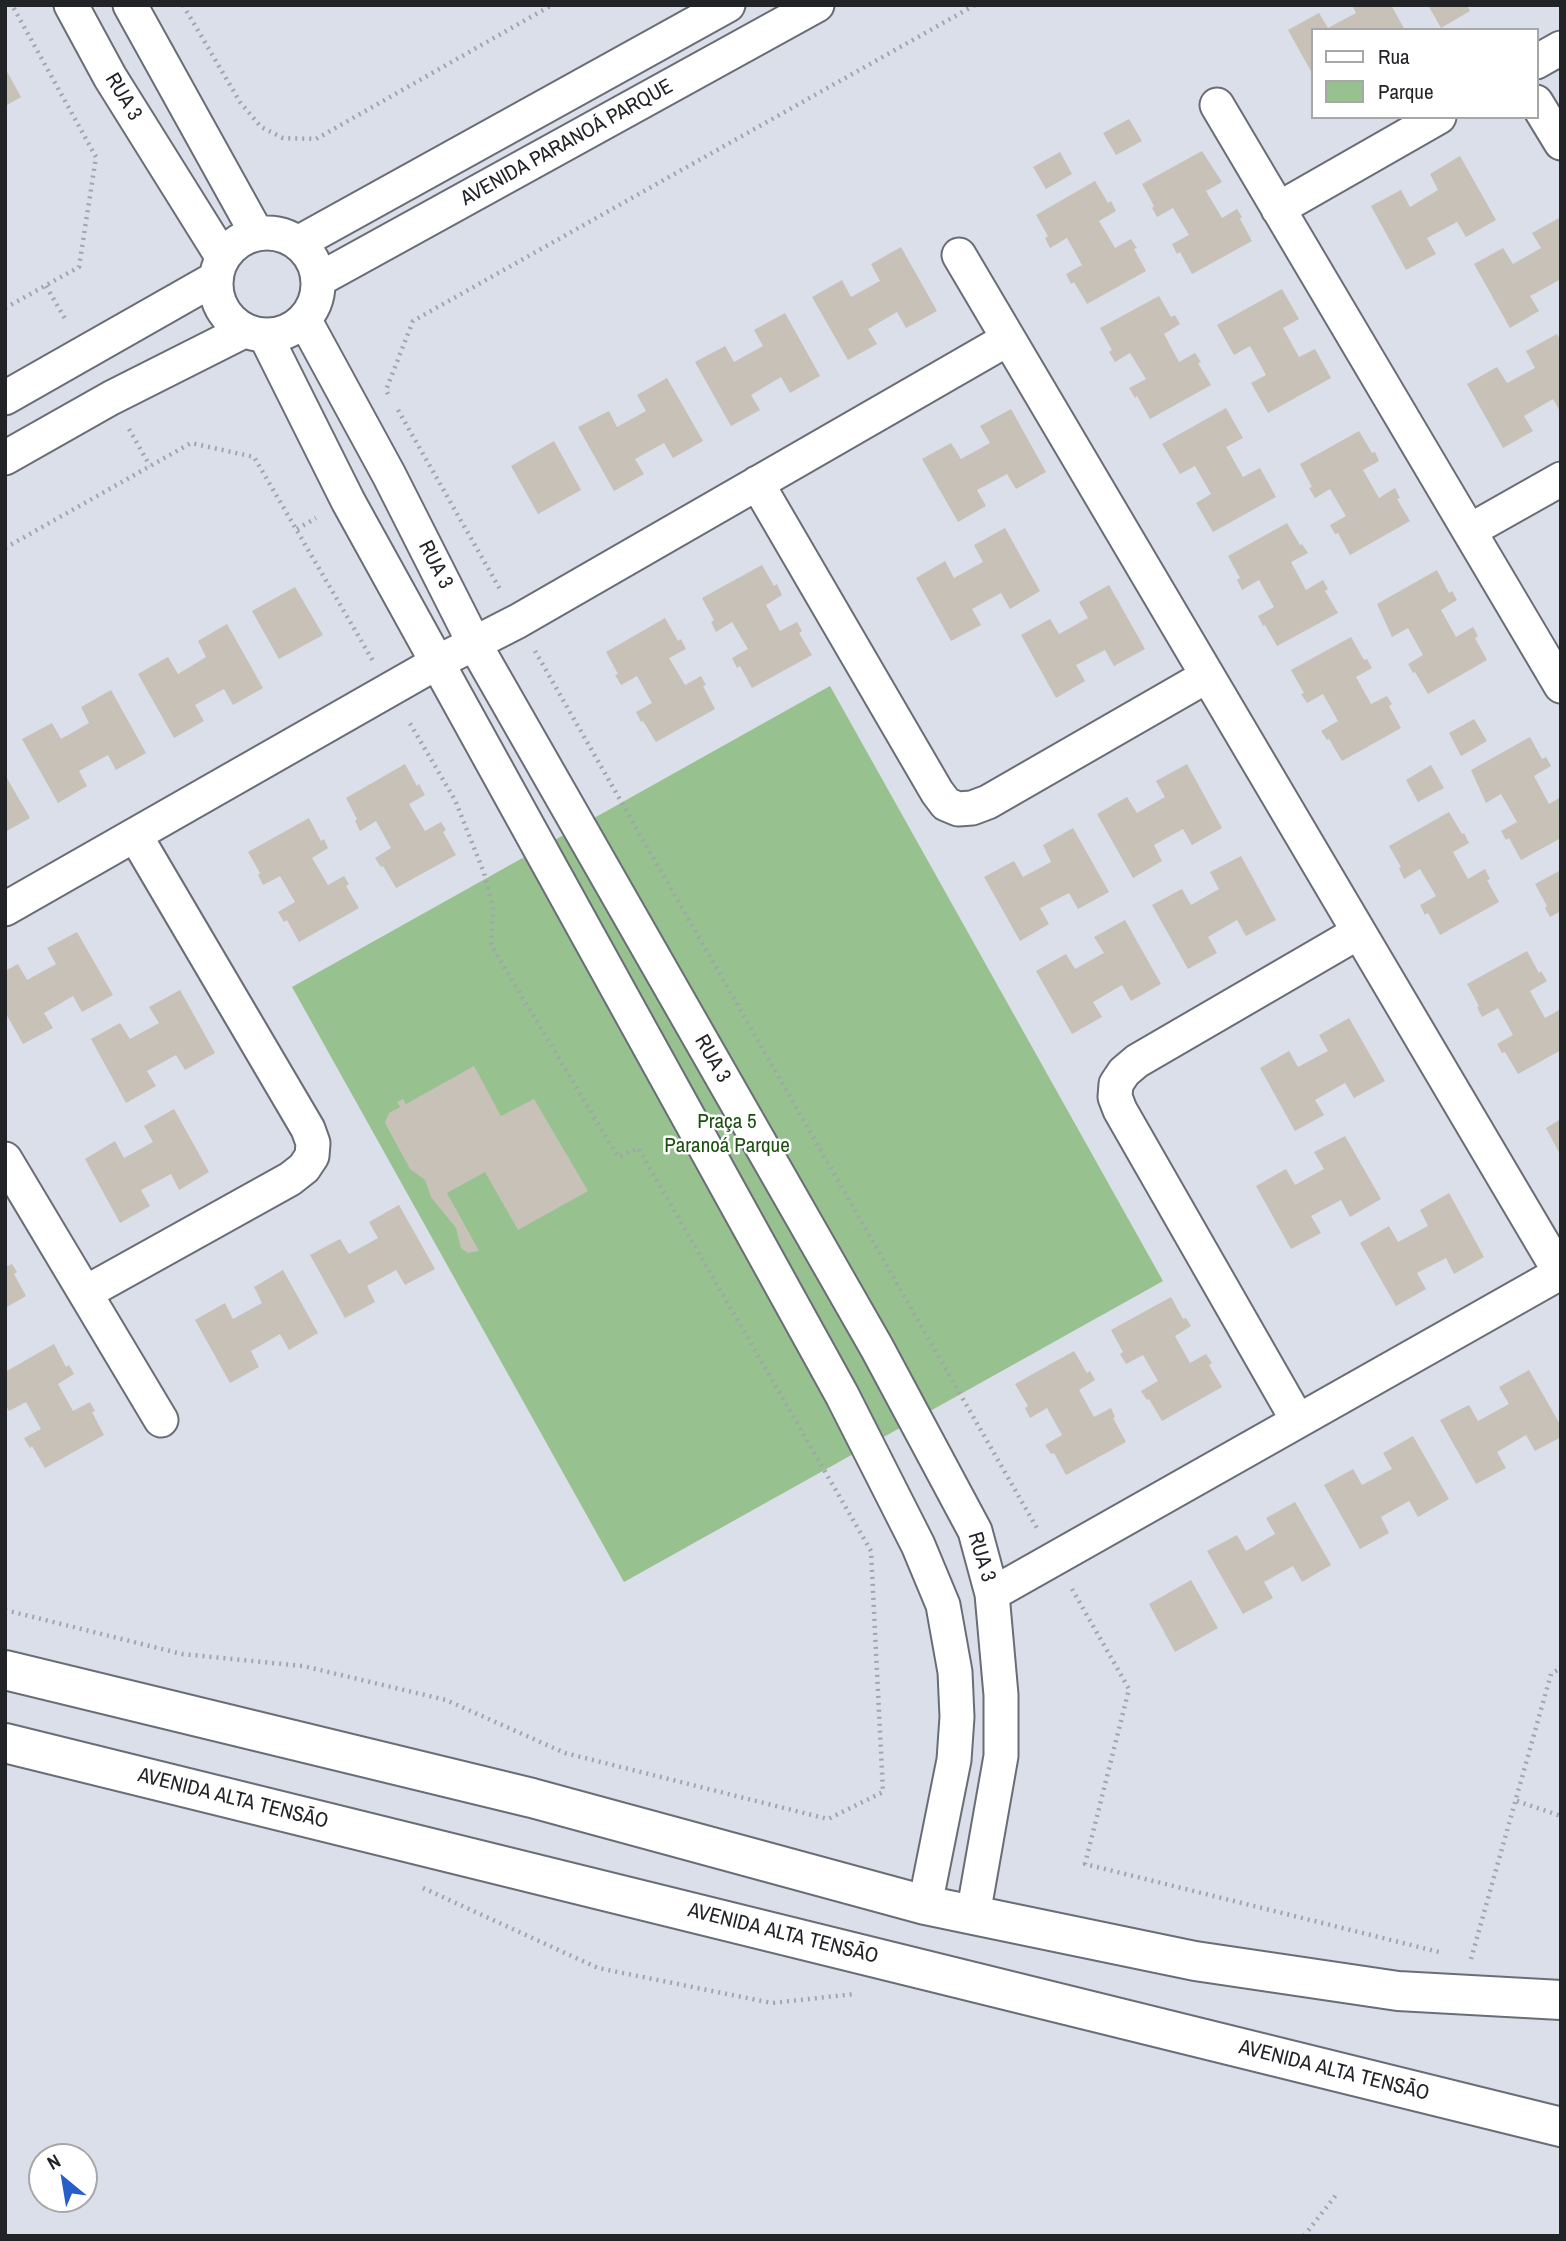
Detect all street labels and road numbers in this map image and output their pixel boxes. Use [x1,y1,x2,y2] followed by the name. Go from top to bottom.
[99,69,147,125] street label: RUA 3
[457,74,677,212] street label: AVENIDA PARANOÁ PARQUE
[412,537,458,593] street label: RUA 3
[688,1031,736,1087] street label: RUA 3
[962,1529,1000,1585] street label: RUA 3
[135,1763,331,1835] street label: AVENIDA ALTA TENSĀO
[685,1898,881,1970] street label: AVENIDA ALTA TENSĀO
[1236,2035,1432,2107] street label: AVENIDA ALTA TENSĀO

